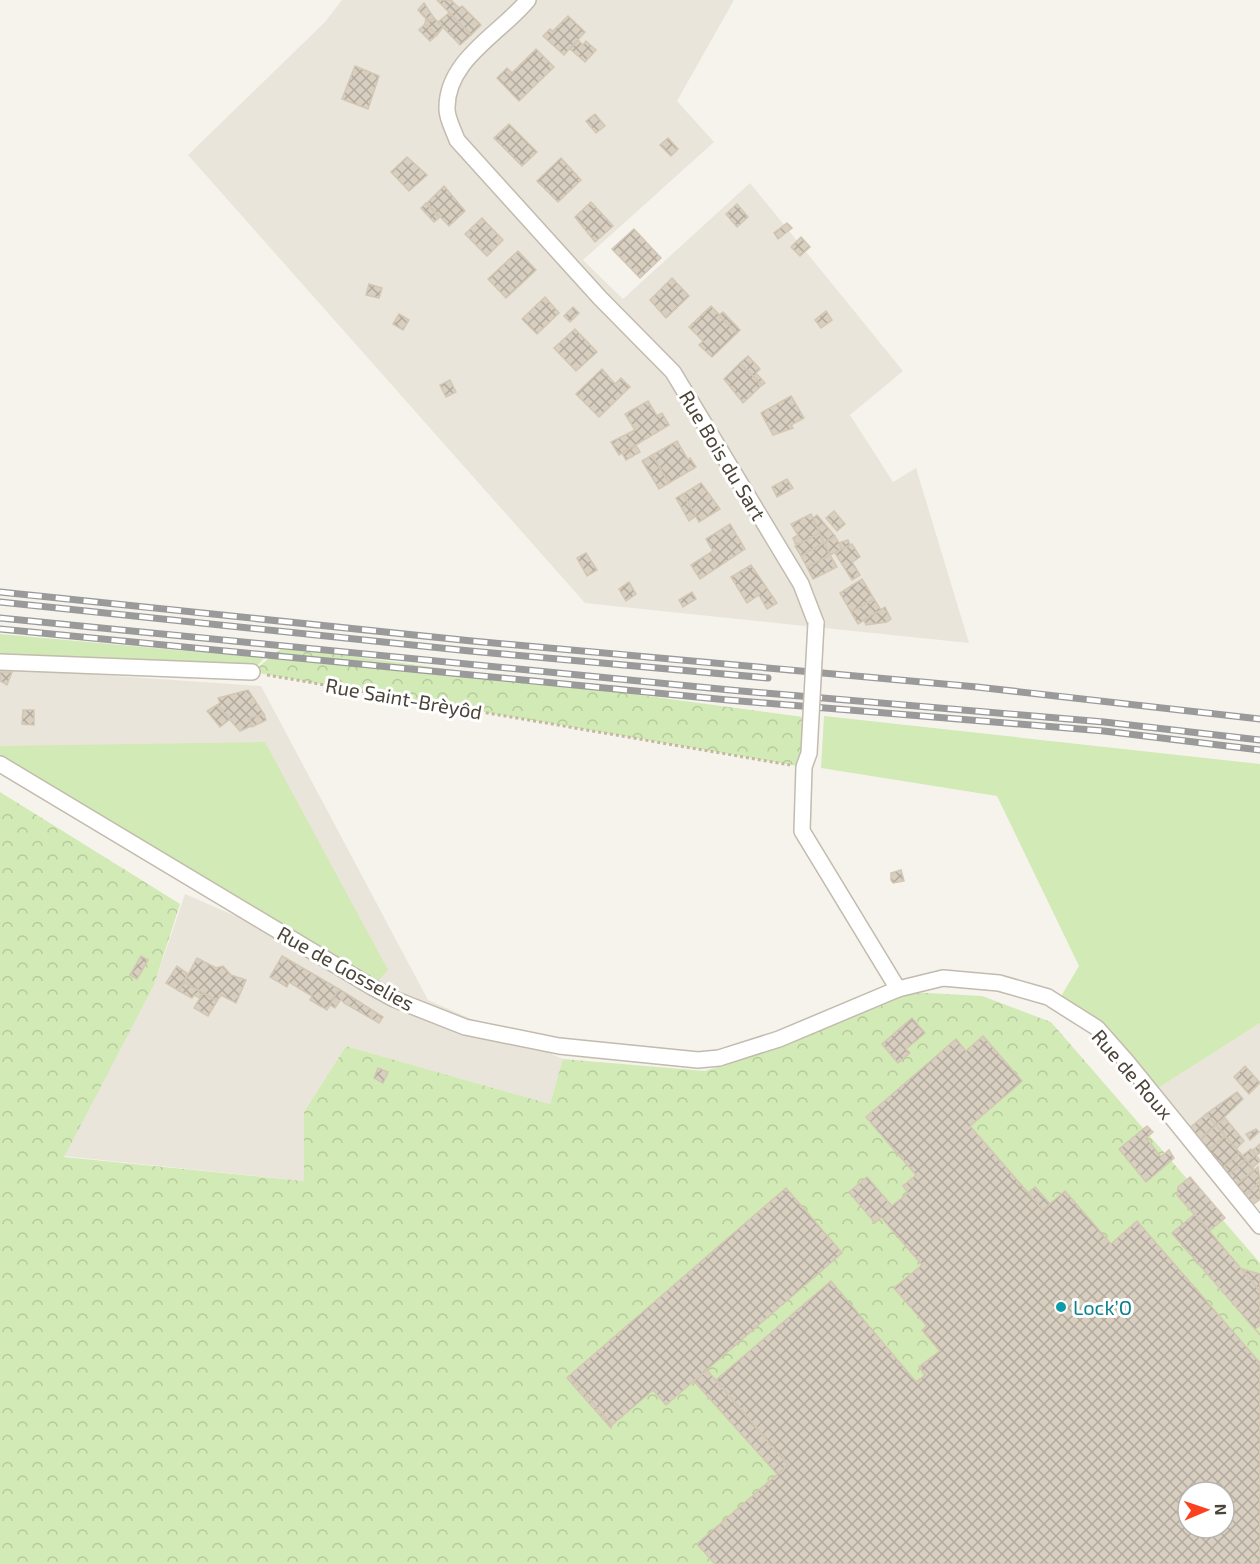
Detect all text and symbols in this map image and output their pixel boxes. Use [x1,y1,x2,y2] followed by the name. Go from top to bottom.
[675,386,771,525] street label: Rue Bois du Sart
[324,672,484,724] street label: Rue Saint-Brèyôd
[274,921,418,1015] street label: Rue de Gosselies
[1087,1024,1179,1124] street label: Rue de Roux
[1073,1295,1132,1319] place label: Lock’O
[1054,1300,1068,1314] marker: Lock’O
[1176,1480,1236,1540] north arrow
[1212,1503,1231,1516] text: N

